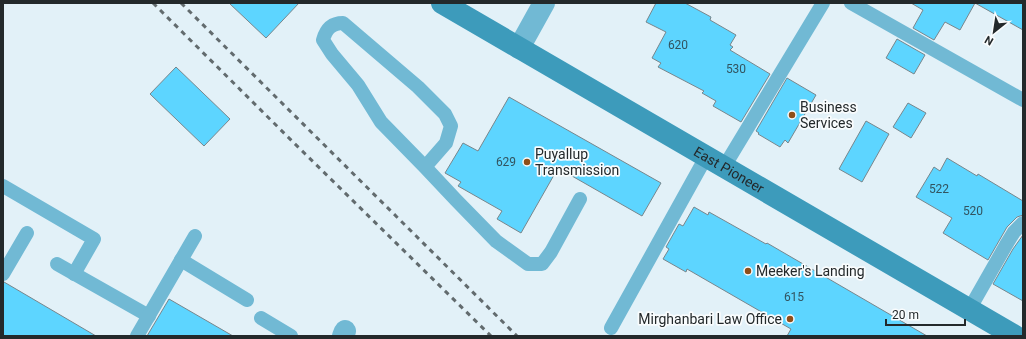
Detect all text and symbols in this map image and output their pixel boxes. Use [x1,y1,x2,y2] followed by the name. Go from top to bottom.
[974,12,1014,52] north arrow
[982,33,996,48] text: N
[668,38,688,52] house number: 620
[726,62,746,76] house number: 530
[800,99,857,131] place label: Business Services
[787,110,797,120] marker: Business Services
[691,143,767,197] street label: East Pioneer
[535,146,619,178] place label: Puyallup Transmission
[496,155,516,169] house number: 629
[522,157,532,167] marker: Puyallup Transmission
[929,182,949,196] house number: 522
[963,204,983,218] house number: 520
[756,263,865,279] place label: Meeker's Landing
[743,266,753,276] marker: Meeker's Landing
[784,290,804,304] house number: 615
[886,301,965,327] scale bar
[892,308,919,322] text: 20 m
[638,311,782,327] place label: Mirghanbari Law Office
[785,314,795,324] marker: Mirghanbari Law Office

